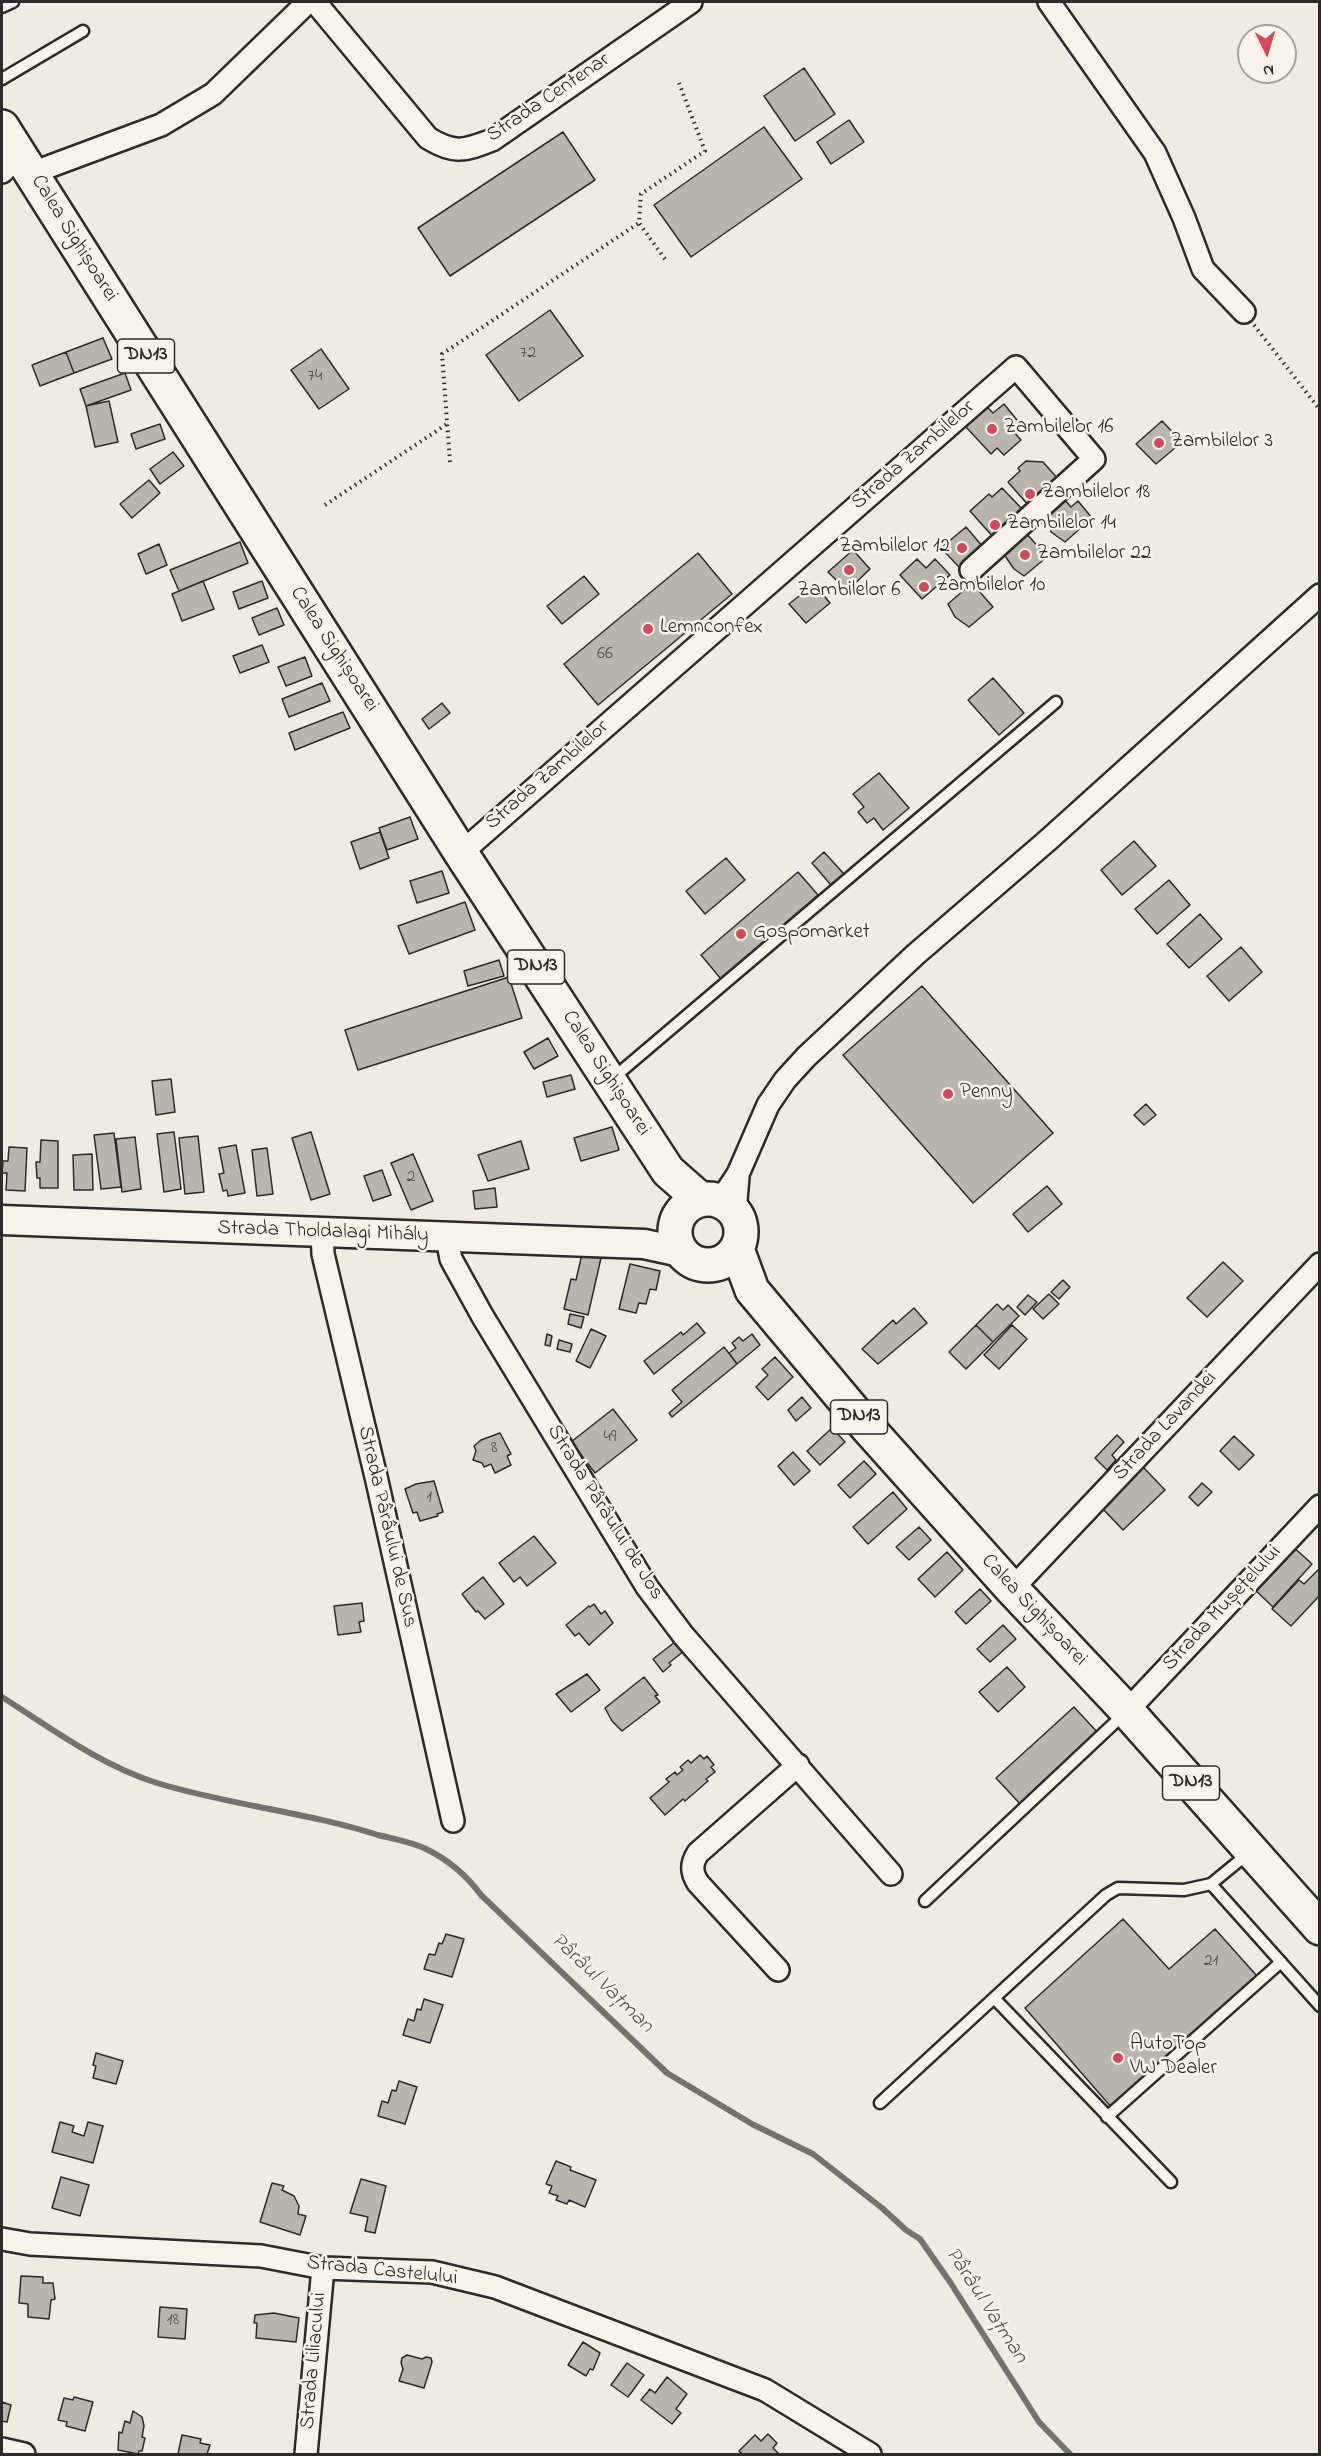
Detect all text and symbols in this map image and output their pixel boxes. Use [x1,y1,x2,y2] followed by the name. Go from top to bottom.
[1237,24,1297,84] north arrow
[483,49,615,149] street label: Strada Centenar
[1262,58,1275,82] text: N
[24,171,122,307] street label: Calea Sighișoarei
[118,339,174,373] road number: DN13
[520,343,536,365] house number: 72
[308,366,322,388] house number: 74
[847,396,981,516] street label: Strada Zambilelor
[1004,416,1113,442] place label: Zambilelor 16
[985,422,999,436] marker: Zambilelor 16
[1171,430,1273,456] place label: Zambilelor 3
[1152,436,1166,450] marker: Zambilelor 3
[1042,481,1150,507] place label: Zambilelor 18
[1023,487,1037,501] marker: Zambilelor 18
[1007,512,1116,538] place label: Zambilelor 14
[988,518,1002,532] marker: Zambilelor 14
[839,535,950,561] place label: Zambilelor 12
[955,541,969,555] marker: Zambilelor 12
[1037,542,1151,568] place label: Zambilelor 22
[1018,548,1032,562] marker: Zambilelor 22
[842,563,856,577] marker: Zambilelor 6
[936,574,1045,600] place label: Zambilelor 10
[798,579,900,605] place label: Zambilelor 6
[917,580,931,594] marker: Zambilelor 10
[283,582,383,718] street label: Calea Sighișoarei
[660,616,763,642] place label: Lemnconfex
[641,622,655,636] marker: Lemnconfex
[597,644,613,666] house number: 66
[481,716,615,836] street label: Strada Zambilelor
[753,921,870,947] place label: Gospomarket
[734,927,748,941] marker: Gospomarket
[508,950,564,984] road number: DN13
[555,1006,655,1142] street label: Calea Sighișoarei
[960,1081,1013,1107] place label: Penny
[941,1087,955,1101] marker: Penny
[407,1167,415,1189] house number: 2
[217,1217,429,1249] street label: Strada Tholdalagi Mihály
[1109,1367,1223,1487] street label: Strada Lavandei
[830,1400,888,1434] road number: DN13
[540,1421,668,1605] street label: Strada Pârâului de Jos
[351,1424,421,1630] street label: Strada Pârâului de Sus
[604,1427,616,1449] house number: 49
[491,1438,497,1460] house number: 8
[426,1487,432,1509] house number: 1
[1158,1541,1288,1677] street label: Strada Mușețelului
[974,1550,1092,1672] street label: Calea Sighișoarei
[1162,1766,1220,1800] road number: DN13
[544,1928,658,2040] water label: Pârâul Vațman
[1204,1951,1218,1973] house number: 21
[1130,2033,1217,2083] place label: AutoTop VW Dealer
[1111,2051,1125,2065] marker: AutoTop VW Dealer
[938,2243,1032,2369] water label: Pârâul Vațman
[305,2252,459,2292] street label: Strada Castelului
[296,2291,334,2431] street label: Strada Liliacului
[167,2310,179,2332] house number: 18

